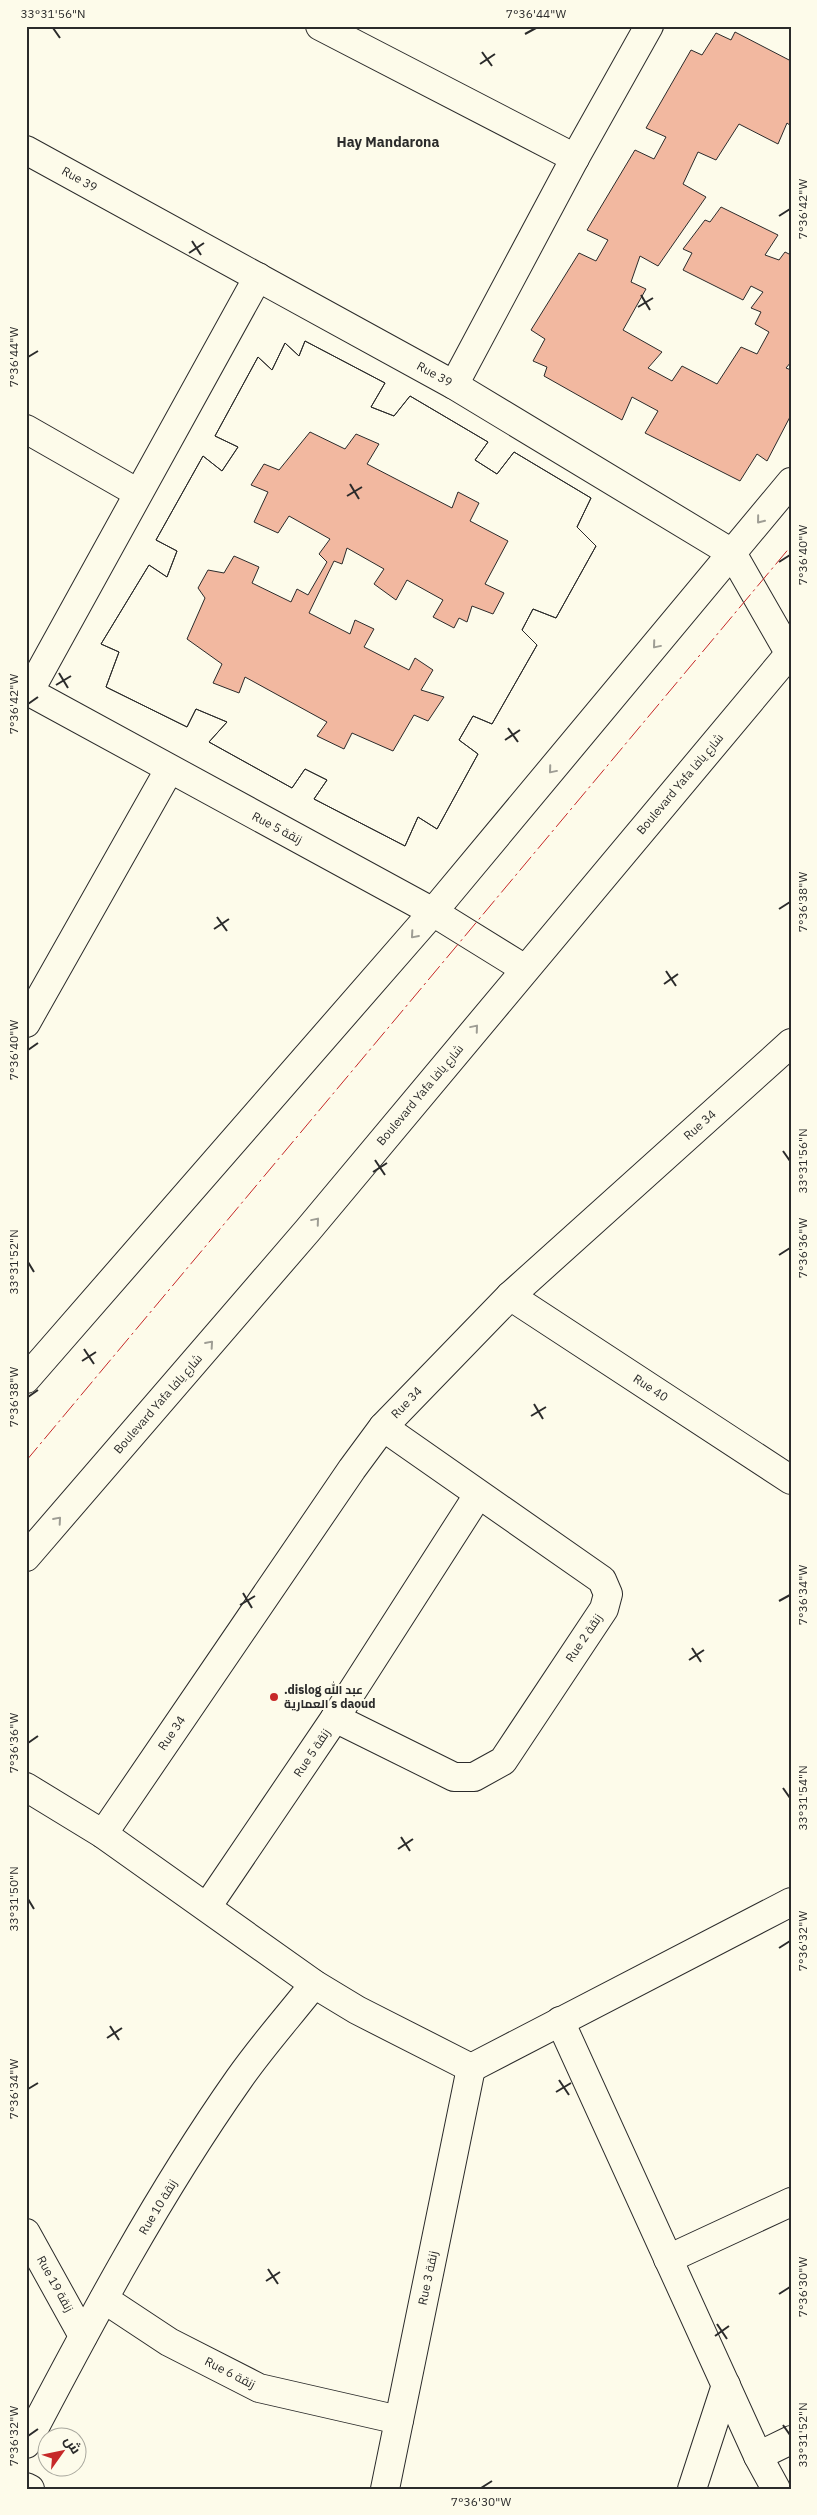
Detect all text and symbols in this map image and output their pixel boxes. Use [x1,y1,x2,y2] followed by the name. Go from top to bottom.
[20,6,86,21] text: 33°31'56"N
[506,6,567,21] text: 7°36'44"W
[337,133,439,151] district label: Hay Mandarona
[59,163,100,195] street label: Rue 39
[795,178,810,239] text: 7°36'42"W
[6,326,21,387] text: 7°36'44"W
[414,358,455,390] street label: Rue 39
[757,514,765,523] one-way arrow
[795,524,810,585] text: 7°36'40"W
[653,639,662,648] one-way arrow
[6,673,21,734] text: 7°36'42"W
[633,730,727,838] street label: Boulevard Yafa شارع يافا
[549,764,557,773] one-way arrow
[249,808,305,847] street label: Rue 5 زنقة
[795,871,810,932] text: 7°36'38"W
[410,929,419,938] one-way arrow
[6,1019,21,1080] text: 7°36'40"W
[470,1025,479,1034] one-way arrow
[373,1041,467,1149] street label: Boulevard Yafa شارع يافا
[680,1106,719,1143] street label: Rue 34
[795,1128,810,1194] text: 33°31'56"N
[795,1217,810,1278] text: 7°36'36"W
[310,1218,318,1227] one-way arrow
[6,1229,21,1295] text: 33°31'52"N
[204,1341,212,1350] one-way arrow
[110,1351,206,1457] street label: Boulevard Yafa شارع يافا
[6,1366,21,1427] text: 7°36'38"W
[631,1371,671,1404] street label: Rue 40
[388,1383,425,1421] street label: Rue 34
[52,1517,61,1526] one-way arrow
[795,1564,810,1625] text: 7°36'34"W
[562,1611,605,1665] street label: Rue 2 زنقة
[284,1681,376,1712] place label: .dislog عبد الله العمارية s daoud
[268,1691,280,1703] marker: .dislog عبد الله العمارية s daoud
[6,1712,21,1773] text: 7°36'36"W
[154,1713,188,1753] street label: Rue 34
[290,1726,333,1780] street label: Rue 5 زنقة
[795,1765,810,1831] text: 33°31'54"N
[6,1866,21,1932] text: 33°31'50"N
[795,1910,810,1971] text: 7°36'32"W
[6,2058,21,2119] text: 7°36'34"W
[135,2176,180,2237] street label: Rue 10 زنقة
[414,2249,441,2306] street label: Rue 3 زنقة
[34,2253,77,2315] street label: Rue 19 زنقة
[795,2256,810,2317] text: 7°36'30"W
[202,2353,258,2392] street label: Rue 6 زنقة
[795,2402,810,2468] text: 33°31'52"N
[6,2405,21,2466] text: 7°36'32"W
[38,2428,88,2478] north arrow
[60,2432,85,2457] text: ش
[451,2494,512,2509] text: 7°36'30"W

